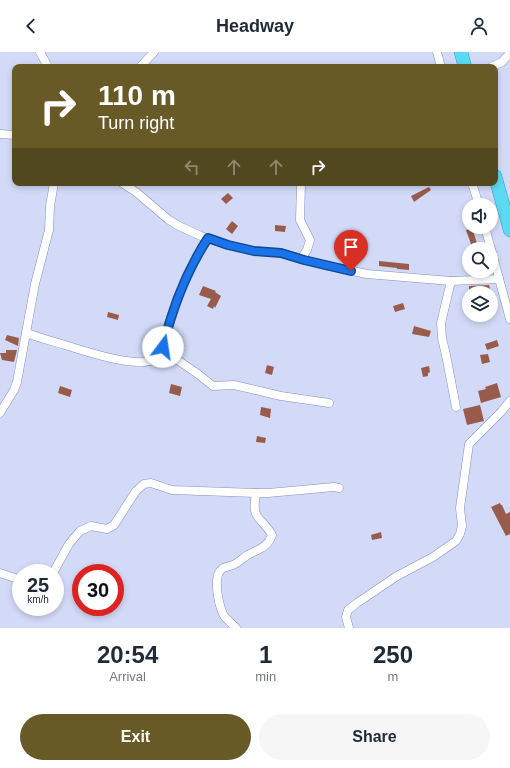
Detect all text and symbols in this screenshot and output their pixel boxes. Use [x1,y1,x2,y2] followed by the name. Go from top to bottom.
[20,15,42,37] icon: back
[468,15,490,37] icon: person
[216,16,294,36] text: Headway
[32,80,84,132] icon: right
[98,80,176,111] text: 110 m
[98,113,174,133] text: Turn right
[181,156,203,178] icon: left
[223,156,245,178] icon: ahead
[265,156,287,178] icon: ahead
[307,156,329,178] icon: right
[462,198,498,322] map controls
[462,198,498,234] button: sound
[334,230,368,271] pin
[340,236,362,258] icon: arrive
[462,242,498,278] button: search
[462,286,498,322] button: layers
[142,326,184,368] position arrow
[72,564,124,616] speed limit sign: 30
[27,574,49,596] text: 25
[27,594,49,605] text: km/h
[97,641,158,668] text: 20:54
[259,641,272,668] text: 1
[373,641,413,668] text: 250
[109,669,146,684] text: Arrival
[255,669,276,684] text: min
[388,669,398,684] text: m
[20,714,251,760] button: Exit
[259,714,490,760] button: Share

